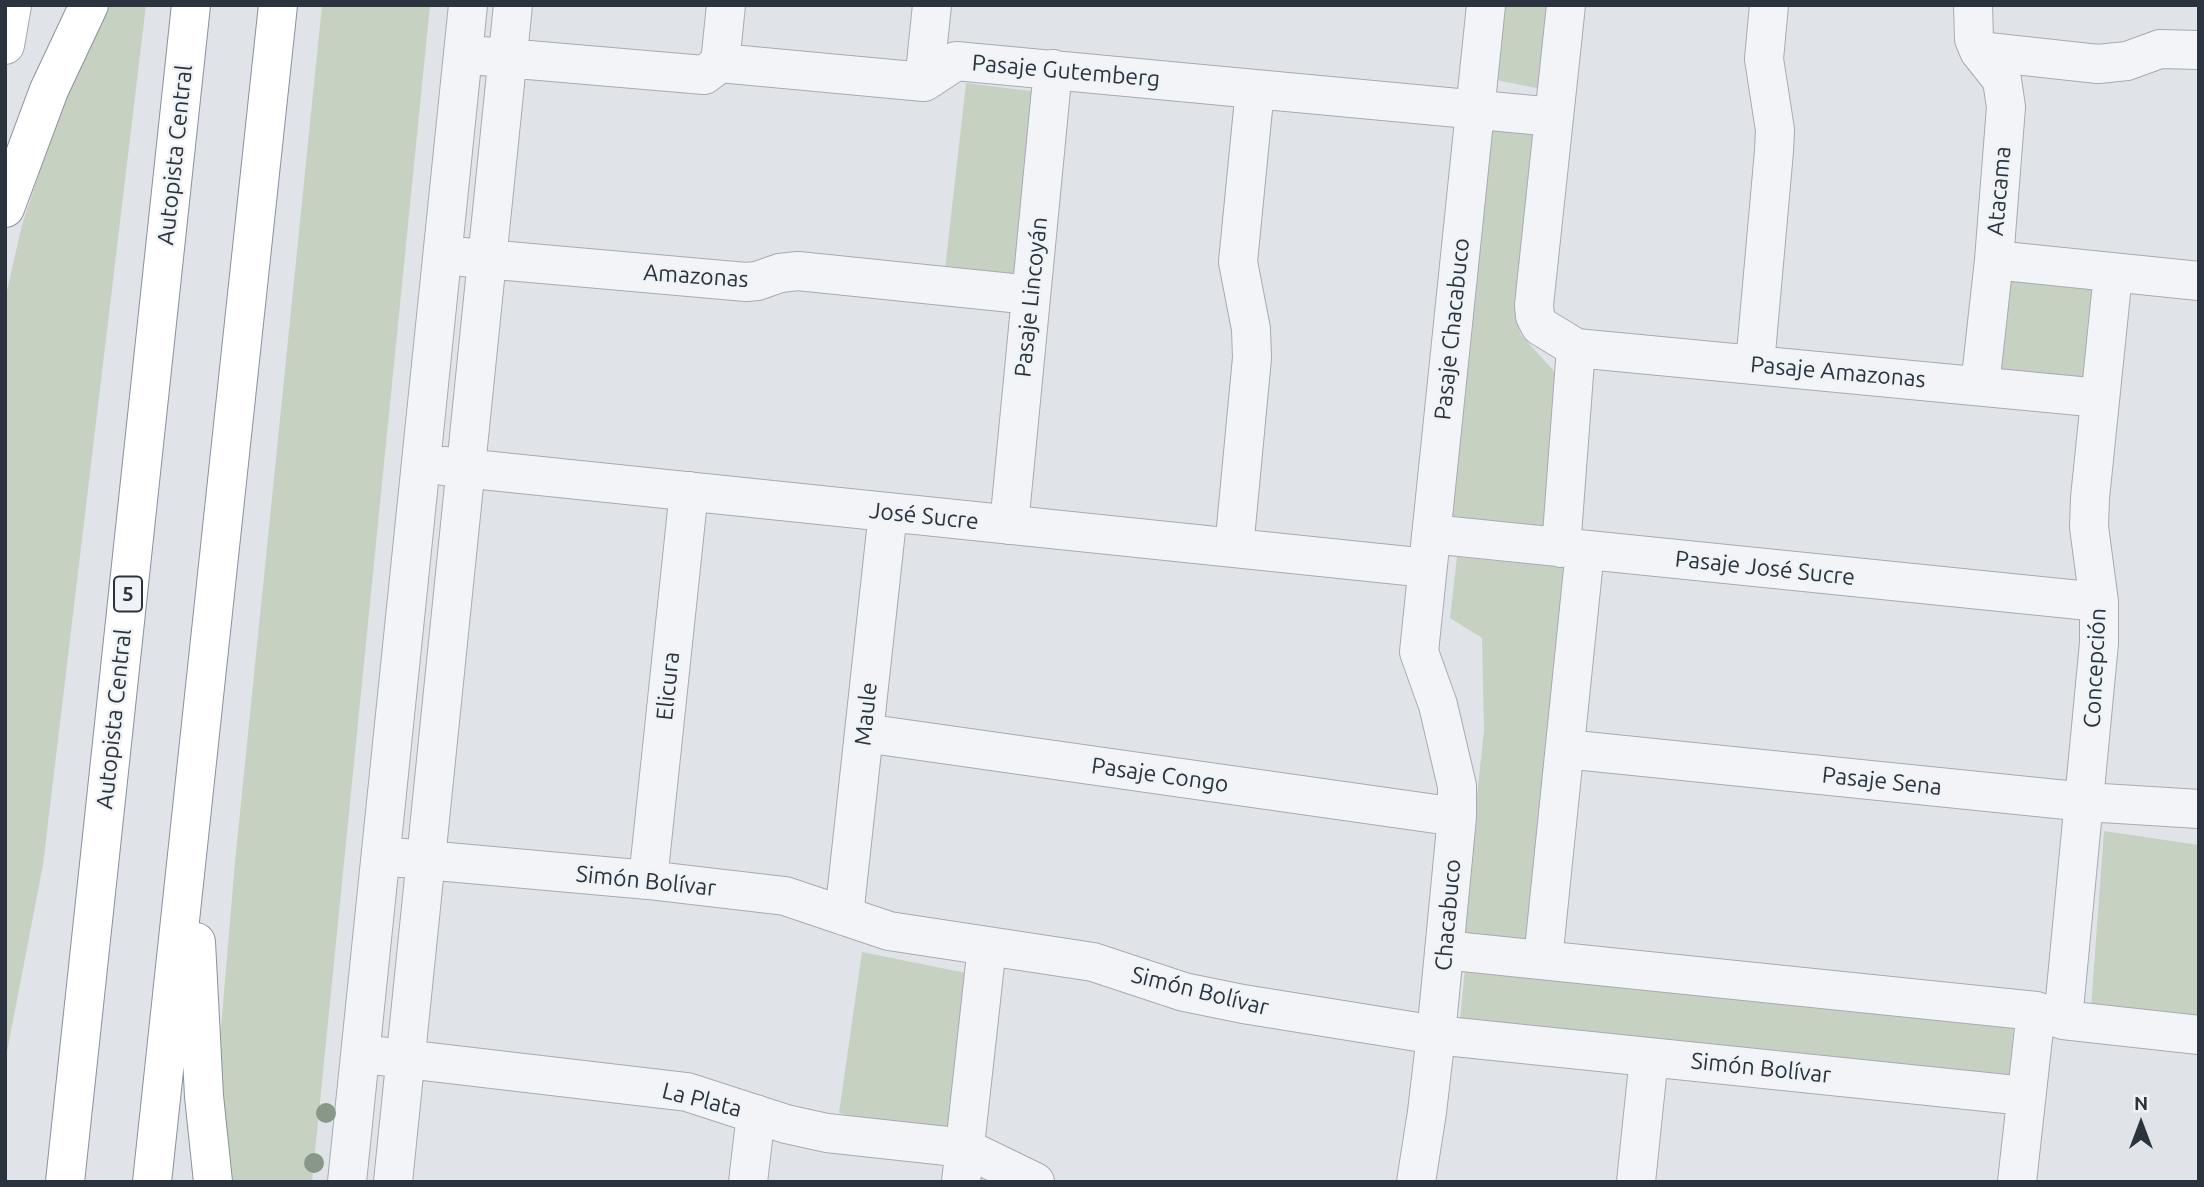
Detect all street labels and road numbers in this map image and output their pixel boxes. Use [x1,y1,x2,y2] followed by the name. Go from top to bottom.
[971,49,1161,93] street label: Pasaje Gutemberg
[152,63,198,247] street label: Autopista Central
[1981,145,2017,237] street label: Atacama
[1009,215,1053,379] street label: Pasaje Lincoyán
[1429,237,1475,421] street label: Pasaje Chacabuco
[642,259,750,293] street label: Amazonas
[1749,351,1927,393] street label: Pasaje Amazonas
[868,497,980,535] street label: José Sucre
[1674,545,1856,591] street label: Pasaje José Sucre
[114,576,142,612] road number: 5
[2078,607,2112,729] street label: Concepción
[91,627,137,811] street label: Autopista Central
[651,650,685,722] street label: Elicura
[849,681,883,747] street label: Maule
[1090,752,1230,798] street label: Pasaje Congo
[1821,761,1943,801] street label: Pasaje Sena
[1429,858,1467,972] street label: Chacabuco
[575,860,717,902] street label: Simón Bolívar
[1128,961,1272,1021] street label: Simón Bolívar
[1690,1047,1832,1089] street label: Simón Bolívar
[659,1077,745,1123] street label: La Plata

